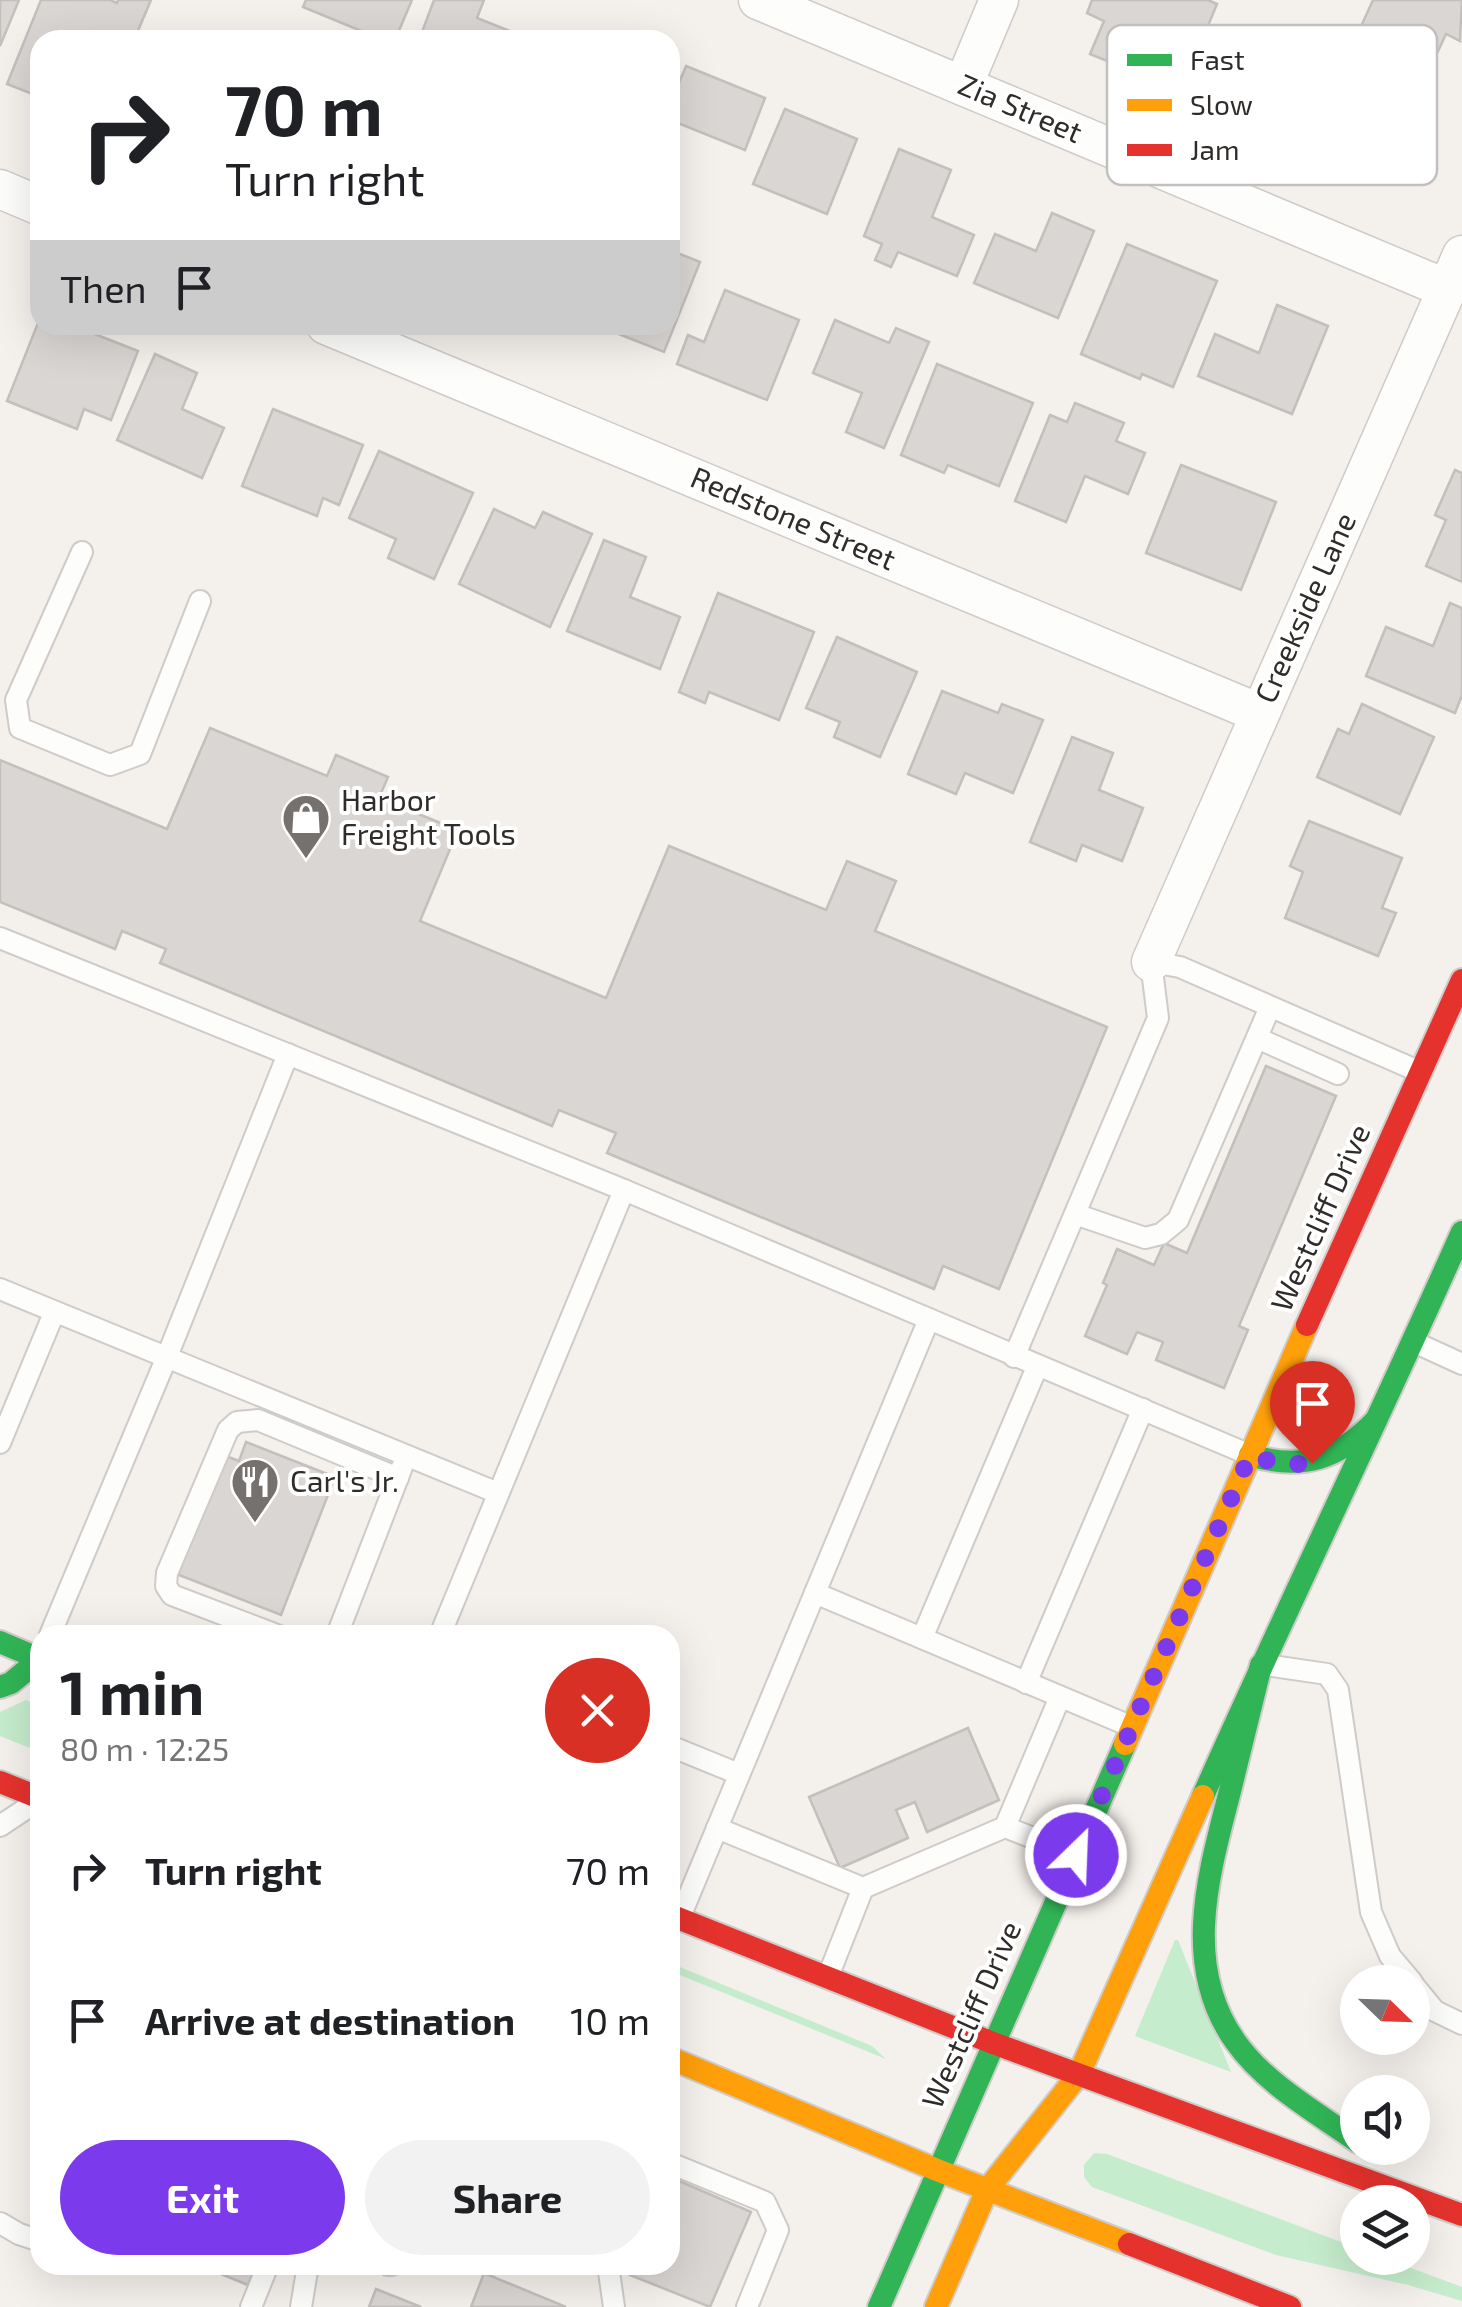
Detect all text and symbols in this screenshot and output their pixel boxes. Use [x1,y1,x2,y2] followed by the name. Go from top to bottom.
[1107,25,1437,185] legend
[1190,42,1245,76] text: Fast
[953,65,1088,149] street label: Zia Street
[225,66,383,150] text: 70 m
[60,70,190,200] icon: right
[1190,87,1253,121] text: Slow
[1190,132,1239,166] text: Jam
[225,151,425,205] text: Turn right
[167,260,222,315] icon: arrive
[60,265,147,311] text: Then
[686,458,902,577] street label: Redstone Street
[1246,507,1362,708] street label: Creekside Lane
[341,781,516,851] place label: Harbor Freight Tools
[280,792,332,860] shop icon: Harbor Freight Tools
[1262,1118,1376,1316] street label: Westcliff Drive
[1270,1361,1355,1464] pin
[1285,1376,1340,1431] icon: arrive
[229,1456,281,1524] restaurant icon: Carl's Jr.
[290,1462,399,1498] place label: Carl's Jr.
[60,1655,204,1727] text: 1 min
[545,1658,650,1763] button: close
[60,1729,229,1767] text: 80 m · 12:25
[1024,1803,1128,1907] position arrow
[60,1843,115,1898] icon: right
[145,1847,322,1893] text: Turn right
[566,1847,650,1893] text: 70 m
[913,1915,1027,2113] street label: Westcliff Drive
[1340,1965,1430,2055] north arrow
[1340,1965,1430,2275] map controls
[60,1993,115,2048] icon: arrive
[145,1997,515,2043] text: Arrive at destination
[570,1997,650,2043] text: 10 m
[1340,2075,1430,2165] button: sound
[60,2140,345,2255] button: Exit
[365,2140,650,2255] button: Share
[1340,2185,1430,2275] button: layers

